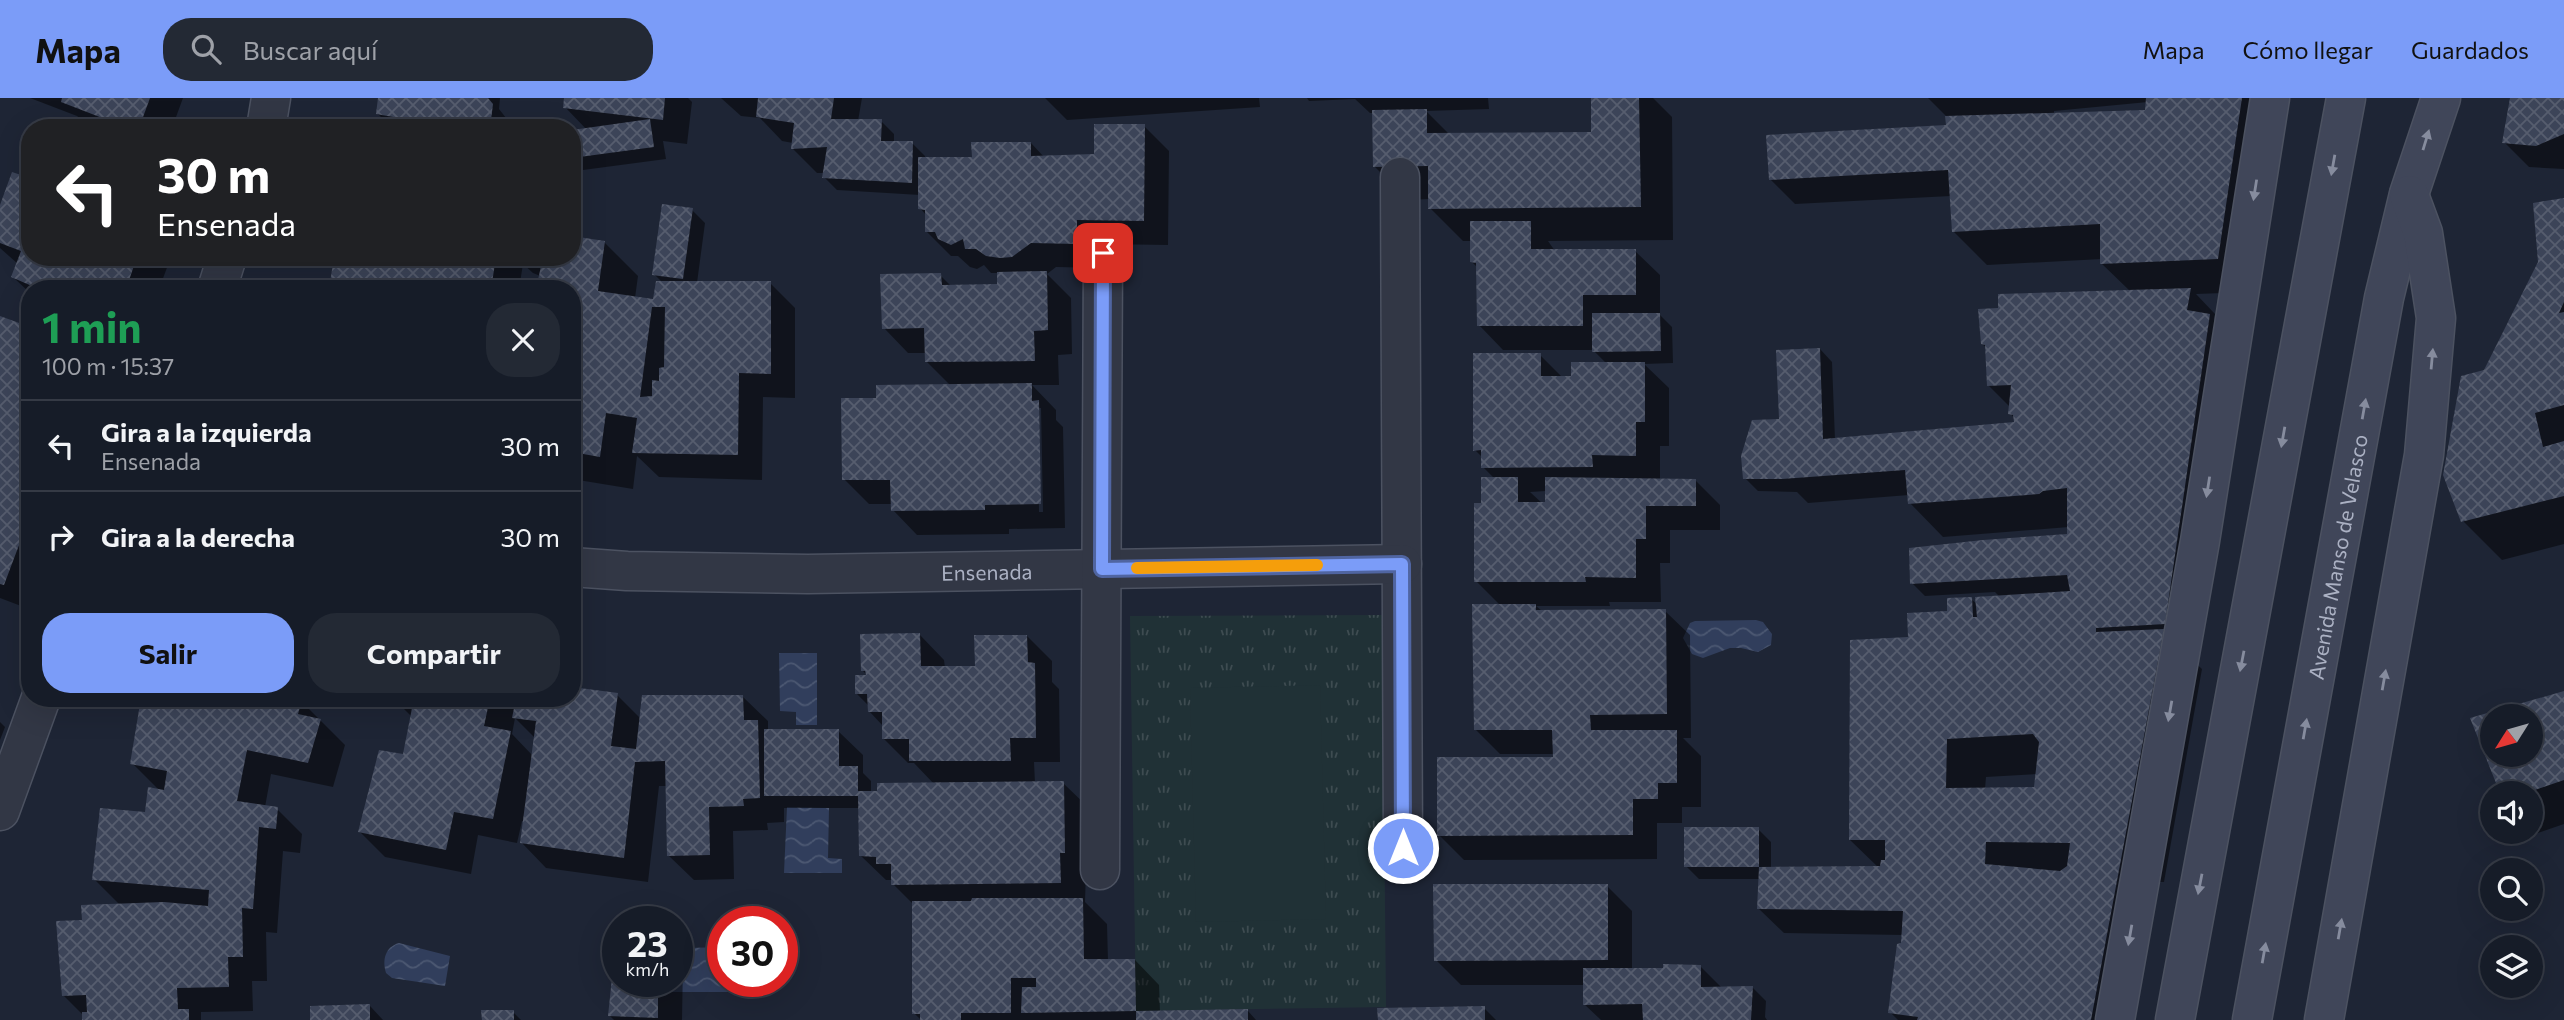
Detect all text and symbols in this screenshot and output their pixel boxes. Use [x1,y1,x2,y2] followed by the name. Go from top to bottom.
[163,18,653,81] search box
[35,29,121,70] text: Mapa
[187,30,225,68] icon: search
[243,34,378,65] text: Buscar aquí
[2142,35,2205,64] text: Mapa
[2243,35,2373,64] text: Cómo llegar
[2411,35,2529,64] text: Guardados
[2421,129,2431,150] one-way arrow
[157,143,270,203] text: 30 m
[42,147,133,238] icon: left
[2327,154,2338,176] one-way arrow
[2249,179,2260,201] one-way arrow
[157,203,296,243] text: Ensenada
[1073,223,1133,283] pin
[1084,234,1122,272] icon: arrive
[42,300,142,352] text: 1 min
[486,303,560,377] button: close
[2427,348,2438,370] one-way arrow
[42,352,174,380] text: 100 m · 15:37
[2359,398,2370,420] one-way arrow
[101,416,312,447] text: Gira a la izquierda
[2277,426,2288,448] one-way arrow
[42,427,80,465] icon: left
[501,430,560,461] text: 30 m
[2302,432,2371,681] street label: Avenida Manso de Velasco
[101,447,201,475] text: Ensenada
[2202,476,2213,498] one-way arrow
[42,518,80,556] icon: right
[101,521,295,552] text: Gira a la derecha
[501,521,560,552] text: 30 m
[941,558,1033,584] street label: Ensenada
[42,613,294,693] button: Salir
[308,613,560,693] button: Compartir
[2236,650,2247,672] one-way arrow
[2379,669,2390,691] one-way arrow
[2164,700,2175,722] one-way arrow
[2480,704,2543,766] north arrow
[2480,704,2543,998] map controls
[2300,718,2311,740] one-way arrow
[2480,781,2543,844] button: sound
[1366,811,1440,885] position arrow
[2480,858,2543,921] button: search
[2194,873,2205,895] one-way arrow
[707,906,798,997] speed limit sign: 30
[2335,918,2346,940] one-way arrow
[627,921,668,964] text: 23
[2124,924,2135,946] one-way arrow
[2480,935,2543,998] button: layers
[2259,942,2270,964] one-way arrow
[626,958,669,980] text: km/h

